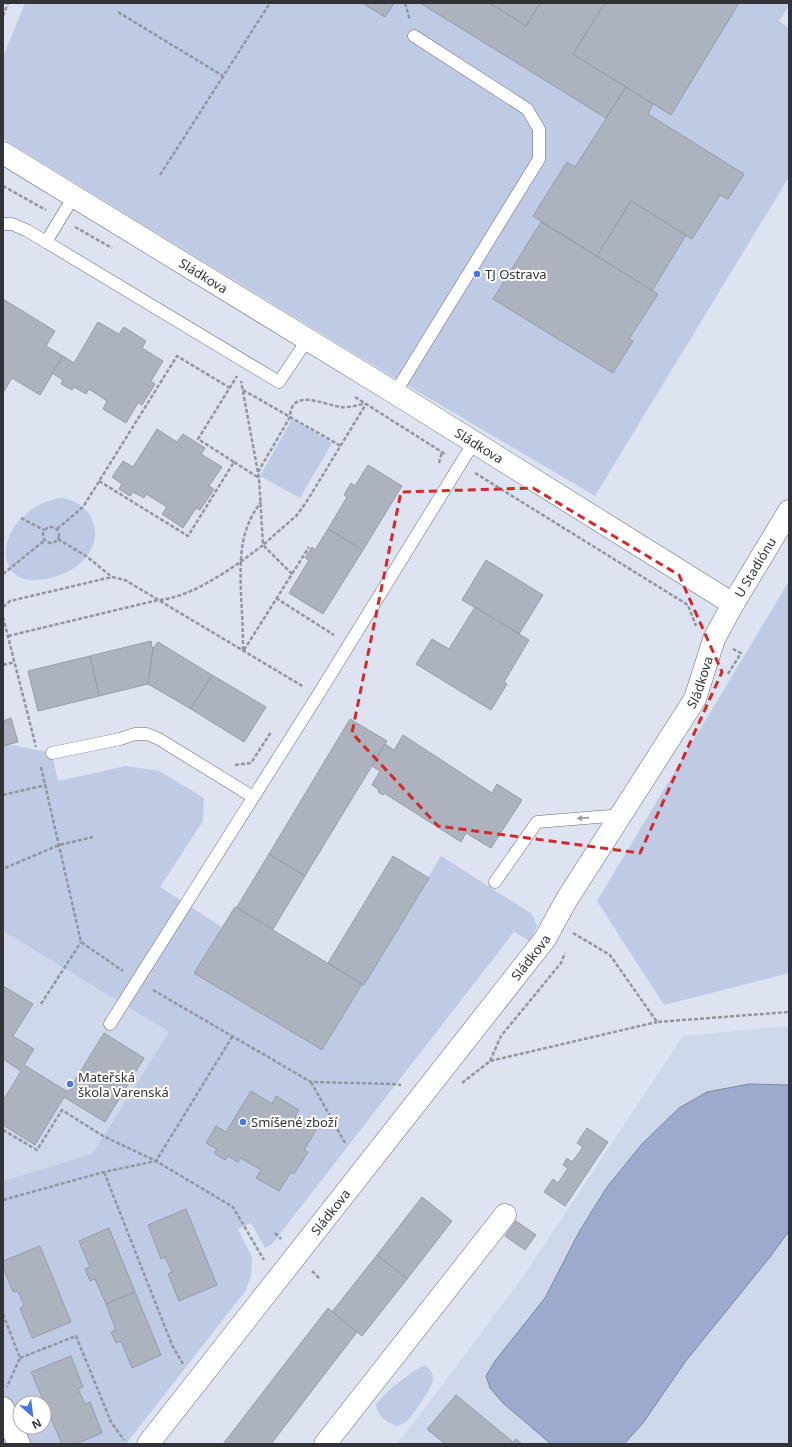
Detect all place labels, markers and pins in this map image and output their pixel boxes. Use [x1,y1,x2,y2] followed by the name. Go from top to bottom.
[485,265,547,283] place label: TJ Ostrava
[472,269,482,279] marker: TJ Ostrava
[78,1068,169,1101] place label: Mateřská škola Varenská
[65,1079,75,1089] marker: Mateřská škola Varenská
[251,1113,338,1131] place label: Smíšené zboží
[238,1117,248,1127] marker: Smíšené zboží

